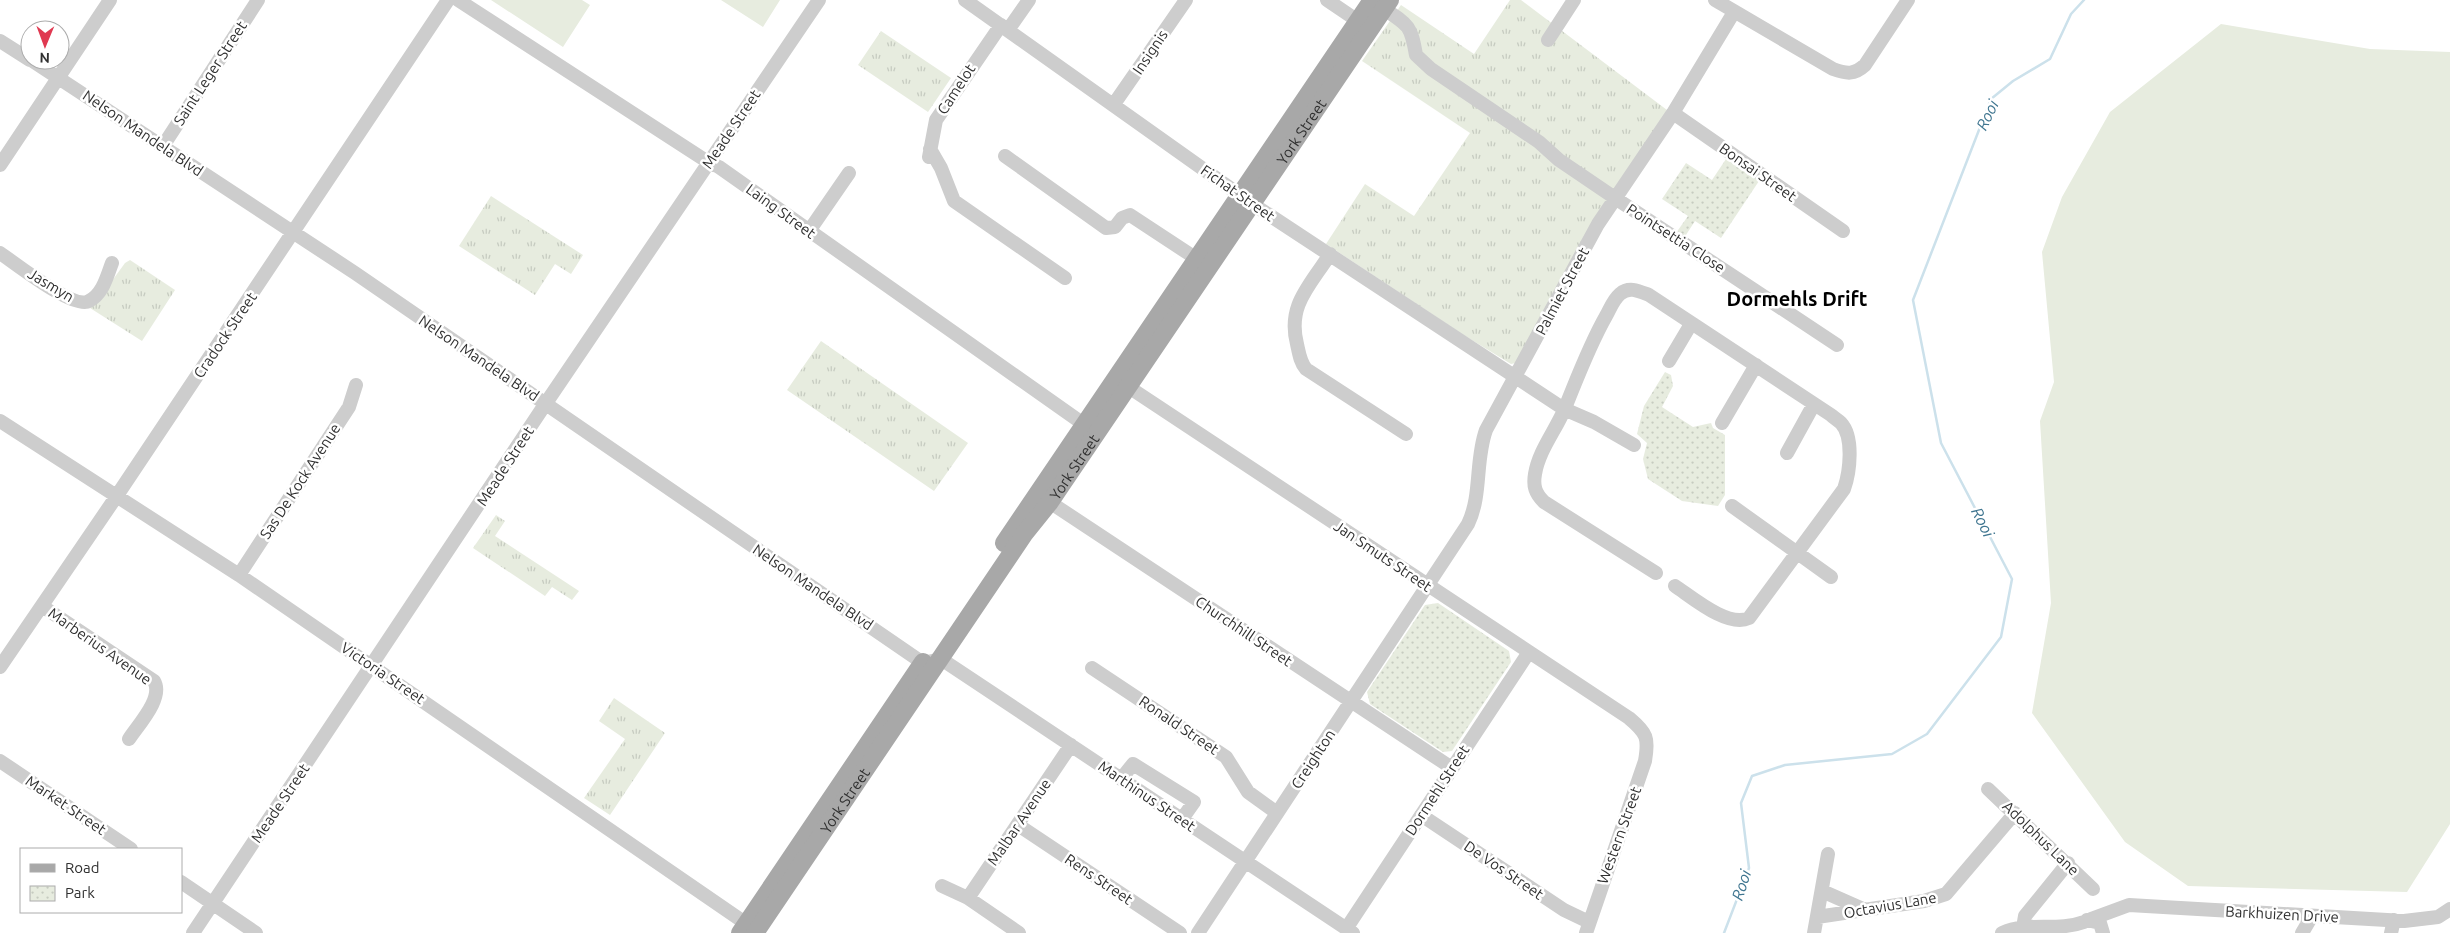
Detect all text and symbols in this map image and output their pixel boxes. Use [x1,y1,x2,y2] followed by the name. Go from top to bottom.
[170,18,250,128] street label: Saint Leger Street
[20,20,70,70] north arrow
[1129,27,1171,77] street label: Insignis
[39,50,50,66] text: N
[933,60,979,117] street label: Camelot
[80,86,206,180] street label: Nelson Mandela Blvd
[698,86,764,172] street label: Meade Street
[1273,95,1329,167] street label: York Street
[1972,96,2002,133] water label: Rooi
[1716,139,1800,205] street label: Bonsai Street
[1198,161,1278,225] street label: Fichat Street
[743,180,819,242] street label: Laing Street
[1624,200,1728,276] street label: Pointsettia Close
[1532,244,1592,338] street label: Palmiet Street
[25,265,77,305] street label: Jasmyn
[1727,287,1868,310] district label: Dormehls Drift
[190,289,260,381] street label: Cradock Street
[416,311,542,405] street label: Nelson Mandela Blvd
[256,420,344,542] street label: Sas De Kock Avenue
[473,423,537,509] street label: Meade Street
[1046,431,1102,503] street label: York Street
[1968,504,1998,541] water label: Rooi
[1331,517,1435,595] street label: Jan Smuts Street
[750,540,876,634] street label: Nelson Mandela Blvd
[1192,592,1296,670] street label: Churchhill Street
[45,604,155,688] street label: Marberius Avenue
[338,639,428,707] street label: Victoria Street
[1136,692,1222,758] street label: Ronald Street
[1288,726,1338,792] street label: Creighton
[1402,742,1473,838] street label: Dormehl Street
[1095,757,1199,835] street label: Marthinus Street
[247,760,313,846] street label: Meade Street
[816,764,873,836] street label: York Street
[23,772,109,838] street label: Market Street
[984,775,1054,869] street label: Malbar Avenue
[1594,784,1644,886] street label: Western Street
[1999,797,2083,879] street label: Adolphus Lane
[1461,837,1547,903] street label: De Vos Street
[20,848,182,913] legend
[1062,850,1136,908] street label: Rens Street
[65,859,100,876] text: Road
[1728,867,1755,902] water label: Rooi
[65,884,95,901] text: Park
[1842,888,1938,922] street label: Octavius Lane
[2225,903,2339,925] street label: Barkhuizen Drive

